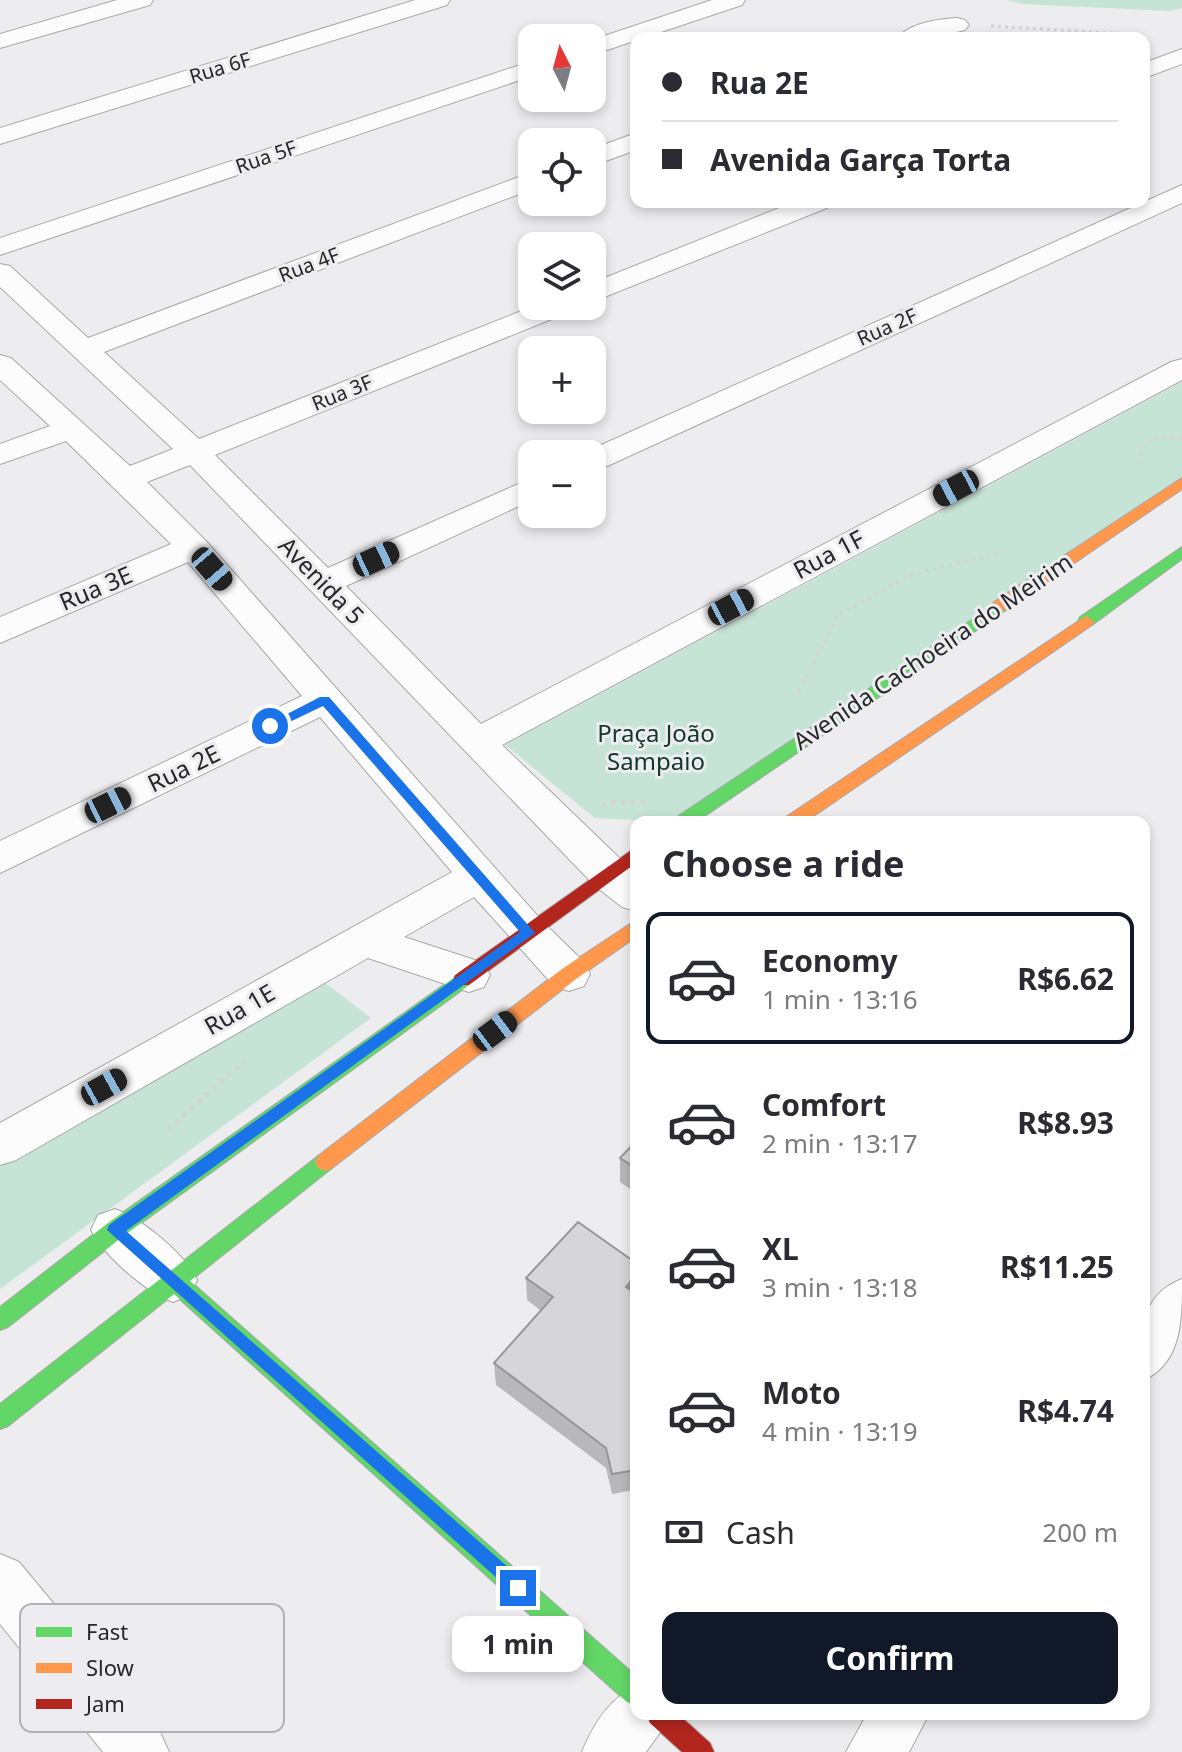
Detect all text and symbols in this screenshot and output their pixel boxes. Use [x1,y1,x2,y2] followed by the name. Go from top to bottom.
[518,24,606,112] north arrow
[518,24,606,528] map controls
[186,45,254,90] street label: Rua 6F
[710,62,809,103] text: Rua 2E
[518,128,606,216] button: locate
[232,133,300,180] street label: Rua 5F
[710,139,1011,180] text: Avenida Garça Torta
[518,232,606,320] button: layers
[275,241,343,288] street label: Rua 4F
[853,301,921,352] street label: Rua 2F
[518,336,606,424] button: +
[308,368,376,417] street label: Rua 3F
[518,440,606,528] button: −
[929,466,983,510] car
[787,521,869,586] street label: Rua 1F
[272,529,372,631] street label: Avenida 5
[349,538,403,580] car
[187,543,237,595] car
[786,545,1078,757] street label: Avenida Cachoeira do Meirim
[54,557,137,618] street label: Rua 3E
[704,585,758,629] car
[252,708,288,744] route start
[597,716,715,777] park label: Praça João Sampaio
[142,736,225,799] street label: Rua 2E
[81,784,135,826] car
[662,839,904,888] text: Choose a ride
[762,940,898,981] text: Economy
[666,942,738,1014] icon: car
[1017,958,1114,999] text: R$6.62
[198,975,281,1042] street label: Rua 1E
[762,981,918,1017] text: 1 min · 13:16
[469,1007,521,1055] car
[77,1065,131,1109] car
[762,1084,886,1125] text: Comfort
[666,1086,738,1158] icon: car
[1017,1102,1114,1143] text: R$8.93
[762,1125,918,1161] text: 2 min · 13:17
[762,1228,799,1269] text: XL
[666,1230,738,1302] icon: car
[1000,1246,1114,1287] text: R$11.25
[762,1269,918,1305] text: 3 min · 13:18
[762,1372,841,1413] text: Moto
[666,1374,738,1446] icon: car
[1017,1390,1114,1431] text: R$4.74
[762,1413,918,1449] text: 4 min · 13:19
[662,1510,706,1554] icon: cash
[726,1512,795,1553] text: Cash
[1042,1514,1118,1550] text: 200 m
[500,1570,536,1606] route end
[20,1604,284,1732] legend
[662,1612,1118,1704] button: Confirm
[86,1616,128,1646] text: Fast
[452,1616,584,1672] callout: 1 min
[482,1626,554,1662] text: 1 min
[86,1652,135,1682] text: Slow
[84,1688,125,1718] text: Jam

